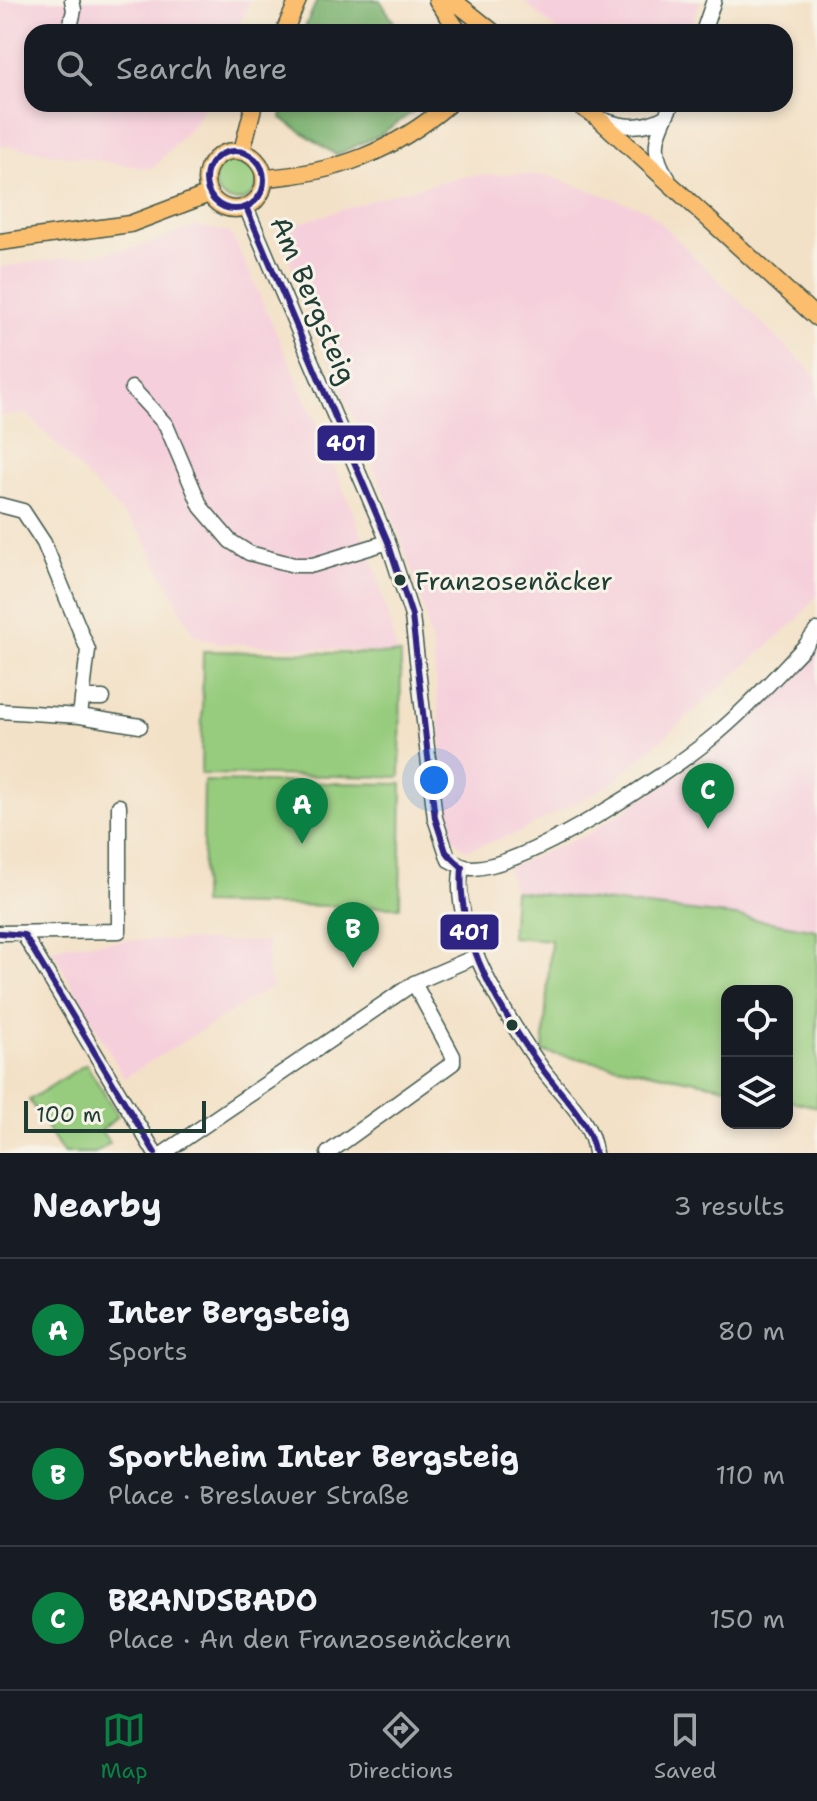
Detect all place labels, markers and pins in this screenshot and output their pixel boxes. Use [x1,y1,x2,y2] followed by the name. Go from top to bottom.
[415,563,613,598] place label: Franzosenäcker
[392,572,408,588] marker: Franzosenäcker
[682,763,734,829] pin: C
[276,778,328,844] pin: A
[327,902,379,968] pin: B
[504,1017,520,1033] unlabelled marker

